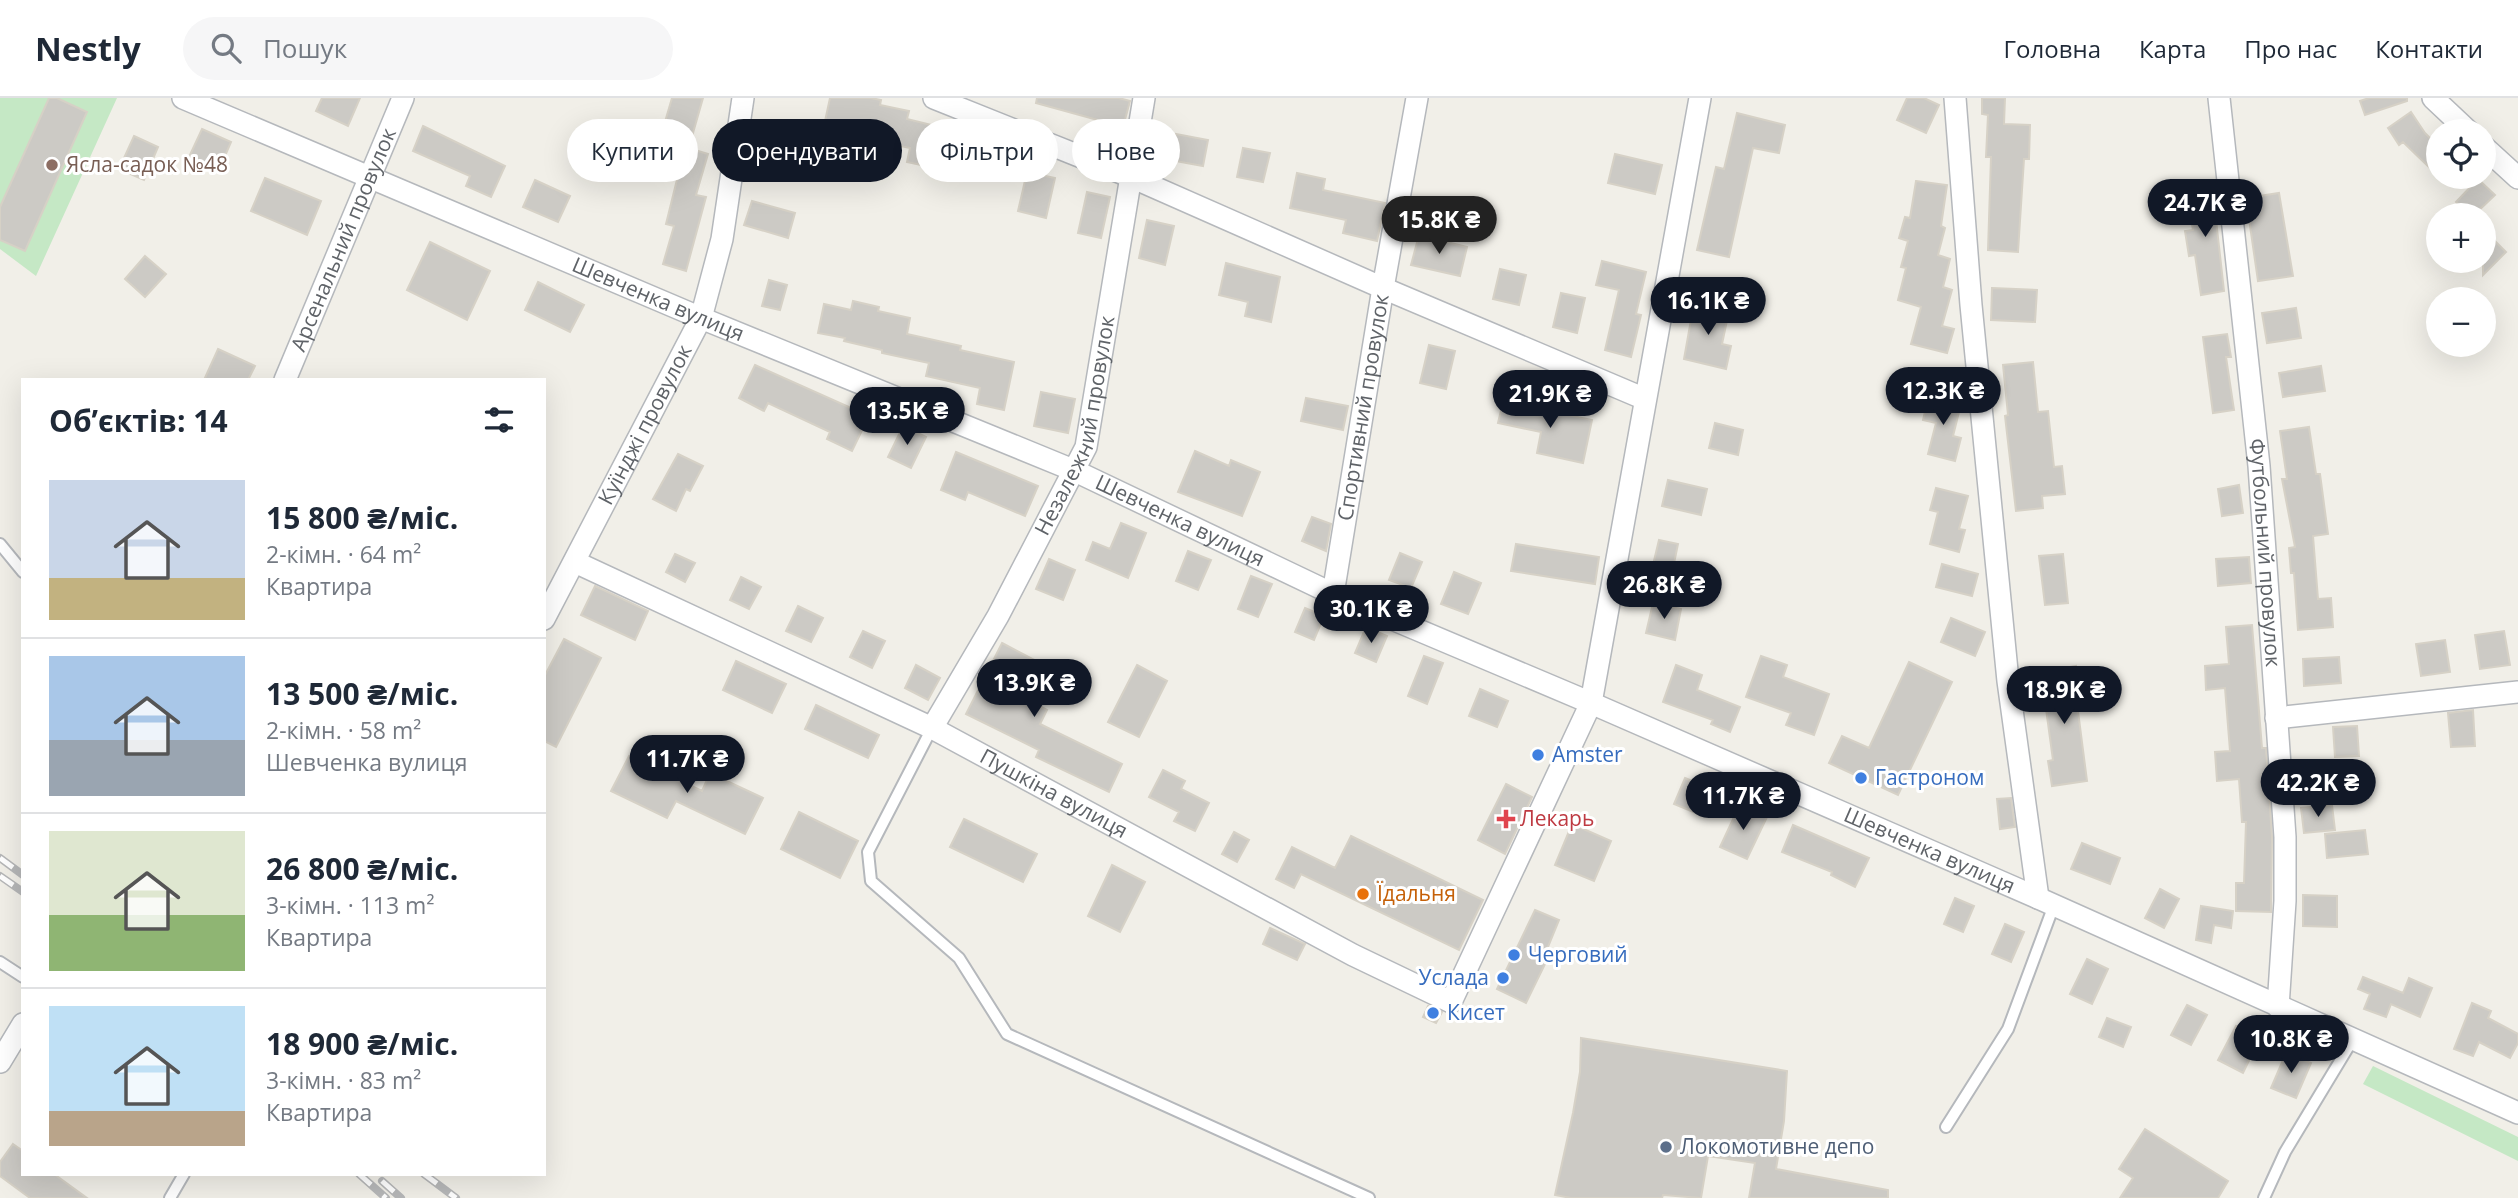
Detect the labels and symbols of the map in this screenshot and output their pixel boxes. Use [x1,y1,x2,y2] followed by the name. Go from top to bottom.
[284,123,402,355] street label: Арсенальний провулок
[66,150,228,178] place label: Ясла-садок №48
[44,157,60,173] marker: Ясла-садок №48
[2140,180,2270,239] pin: 24.7K ₴
[1374,197,1504,256] pin: 15.8K ₴
[568,250,749,347] street label: Шевченка вулиця
[1643,278,1773,337] pin: 16.1K ₴
[1330,292,1395,523] street label: Спортивний провулок
[1028,313,1121,540] street label: Незалежний провулок
[591,339,698,509] street label: Куїнджі провулок
[1878,368,2008,427] pin: 12.3K ₴
[1485,370,1615,430] pin: 21.9K ₴
[842,388,972,447] pin: 13.5K ₴
[2243,437,2288,668] street label: Футбольний провулок
[1091,468,1269,572] street label: Шевченка вулиця
[1599,561,1729,621] pin: 26.8K ₴
[1306,586,1436,645] pin: 30.1K ₴
[969,660,1099,719] pin: 13.9K ₴
[1999,666,2129,726] pin: 18.9K ₴
[622,736,752,795] pin: 11.7K ₴
[1552,740,1623,768] place label: Amster
[975,742,1133,844] street label: Пушкіна вулиця
[1530,747,1546,763] marker: Amster
[2253,760,2383,819] pin: 42.2K ₴
[1875,763,1984,791] place label: Гастроном
[1853,770,1869,786] marker: Гастроном
[1678,772,1808,832] pin: 11.7K ₴
[1840,800,2020,899] street label: Шевченка вулиця
[1520,804,1594,832] place label: Лекарь
[1498,811,1514,827] marker: Лекарь
[1377,879,1456,907] place label: Їдальня
[1355,886,1371,902] marker: Їдальня
[1528,940,1628,968] place label: Черговий
[1506,947,1522,963] marker: Черговий
[1419,963,1489,991] place label: Услада
[1495,970,1511,986] marker: Услада
[1447,998,1505,1026] place label: Кисет
[1425,1005,1441,1021] marker: Кисет
[2226,1016,2356,1075] pin: 10.8K ₴
[1680,1132,1874,1160] place label: Локомотивне депо
[1658,1139,1674,1155] marker: Локомотивне депо

